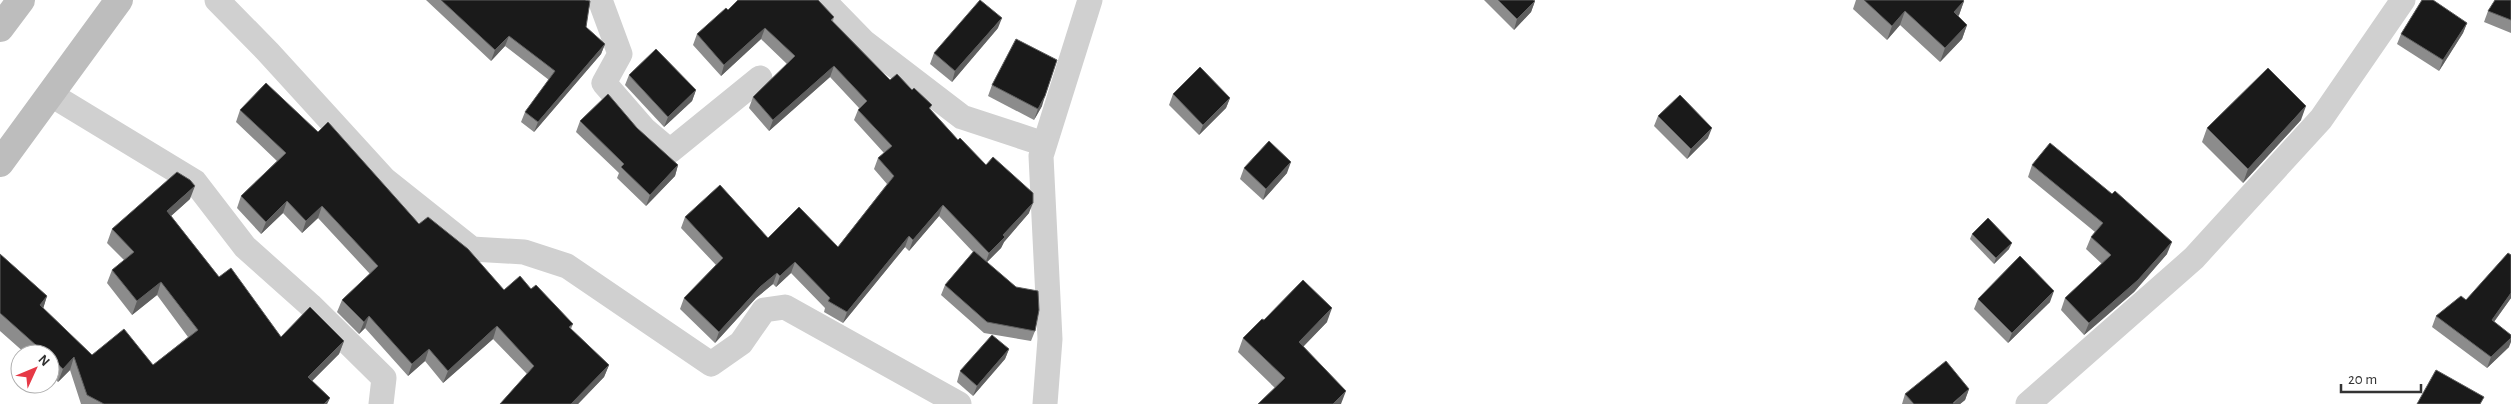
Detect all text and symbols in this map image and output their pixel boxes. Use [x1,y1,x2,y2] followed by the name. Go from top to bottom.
[10,344,60,394] north arrow
[35,352,52,369] text: N
[2341,362,2421,394] scale bar
[2348,372,2377,387] text: 20 m

